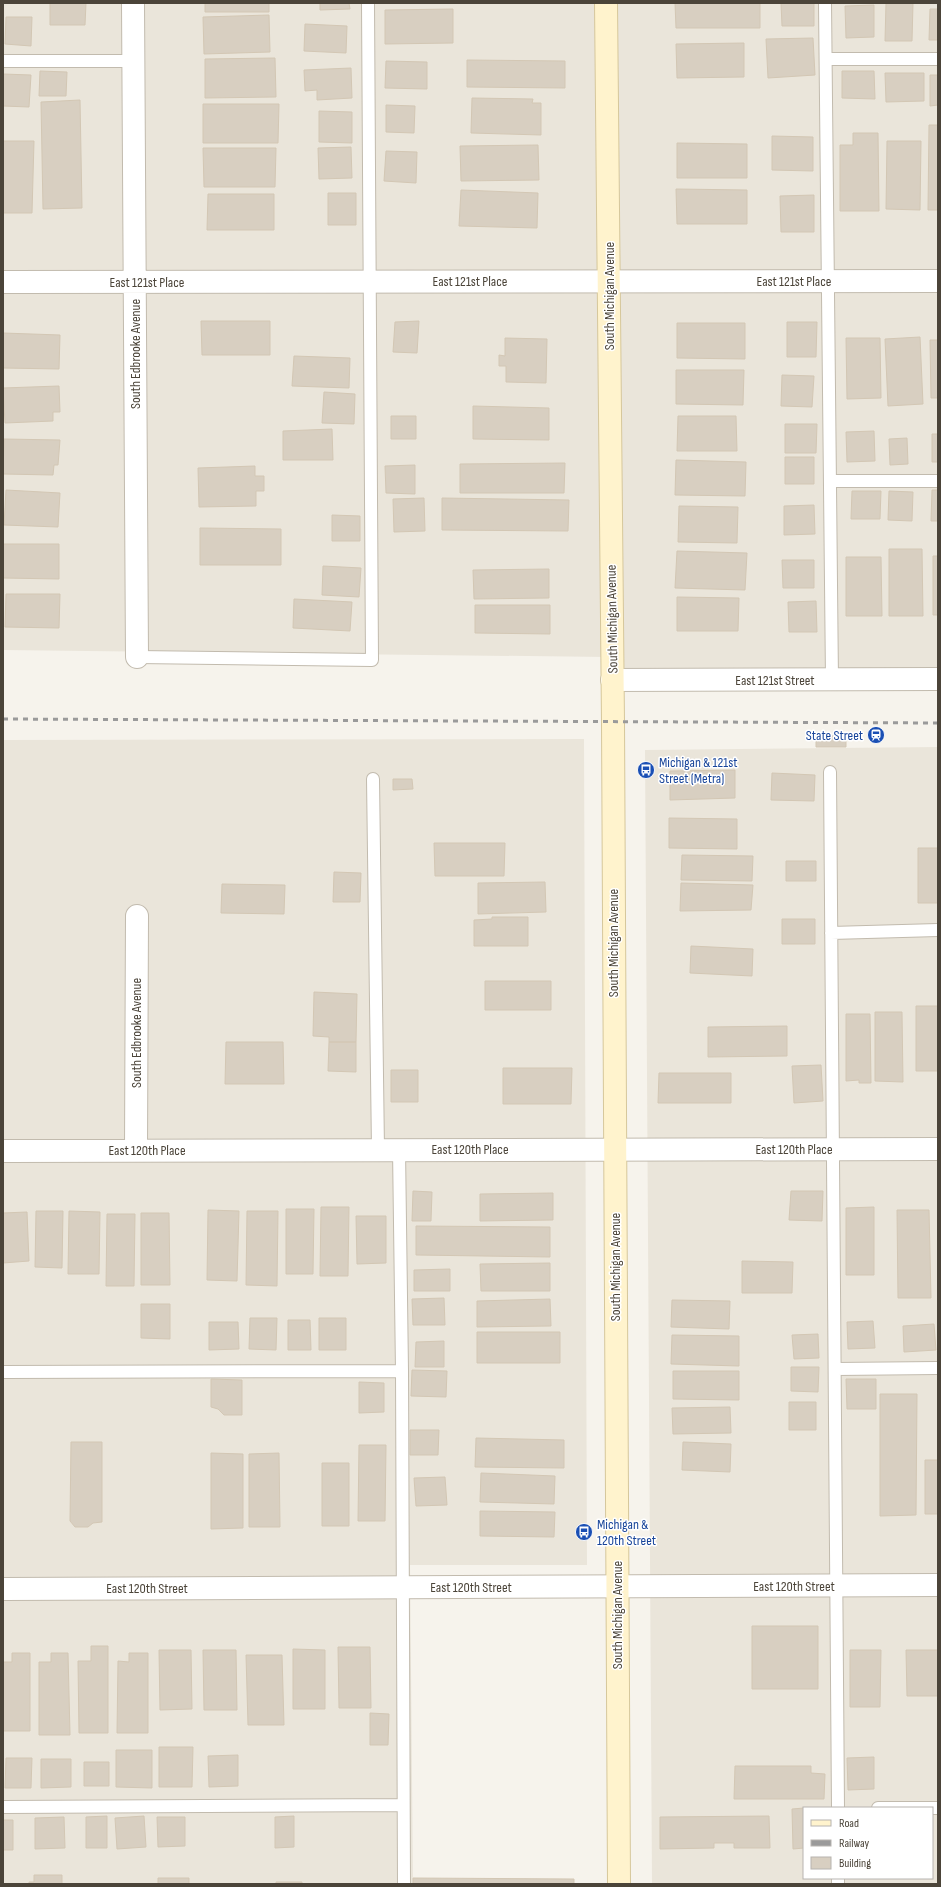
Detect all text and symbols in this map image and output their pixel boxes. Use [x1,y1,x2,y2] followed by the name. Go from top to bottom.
[601,242,618,350] street label: South Michigan Avenue
[433,273,507,290] street label: East 121st Place
[757,273,831,290] street label: East 121st Place
[110,274,184,291] street label: East 121st Place
[127,299,144,409] street label: South Edbrooke Avenue
[603,565,621,673] street label: South Michigan Avenue
[735,672,815,689] street label: East 121st Street
[866,725,886,745] station icon: State Street
[806,727,863,744] place label: State Street
[659,754,737,787] place label: Michigan & 121st Street (Metra)
[636,760,656,780] bus stop icon: Michigan & 121st Street (Metra)
[605,889,622,997] street label: South Michigan Avenue
[128,978,145,1088] street label: South Edbrooke Avenue
[431,1141,509,1158] street label: East 120th Place
[755,1141,833,1158] street label: East 120th Place
[108,1142,186,1159] street label: East 120th Place
[607,1213,624,1321] street label: South Michigan Avenue
[597,1516,656,1549] place label: Michigan & 120th Street
[574,1522,594,1542] bus stop icon: Michigan & 120th Street
[609,1561,626,1669] street label: South Michigan Avenue
[753,1578,835,1595] street label: East 120th Street
[430,1579,512,1596] street label: East 120th Street
[106,1580,188,1597] street label: East 120th Street
[803,1807,933,1879] legend
[839,1816,859,1831] text: Road
[839,1836,870,1851] text: Railway
[839,1856,871,1871] text: Building

